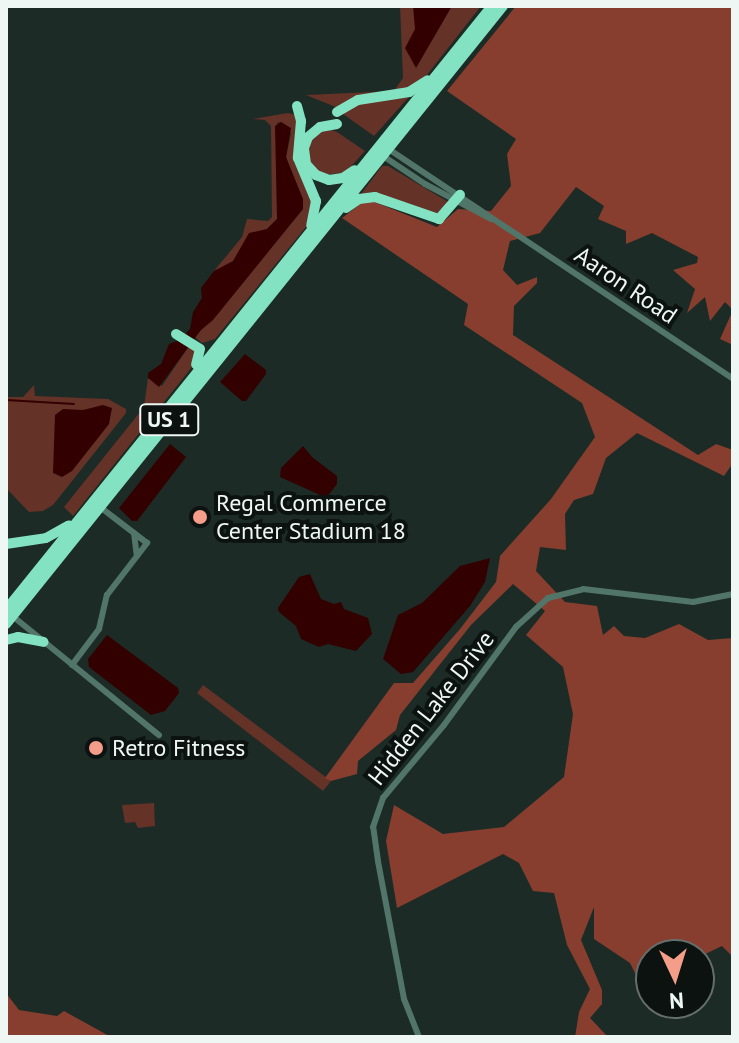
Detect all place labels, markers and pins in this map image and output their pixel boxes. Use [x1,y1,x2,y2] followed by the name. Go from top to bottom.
[216,489,406,545] place label: Regal Commerce Center Stadium 18
[191,508,209,526] marker: Regal Commerce Center Stadium 18
[112,734,245,762] place label: Retro Fitness
[87,739,105,757] marker: Retro Fitness

